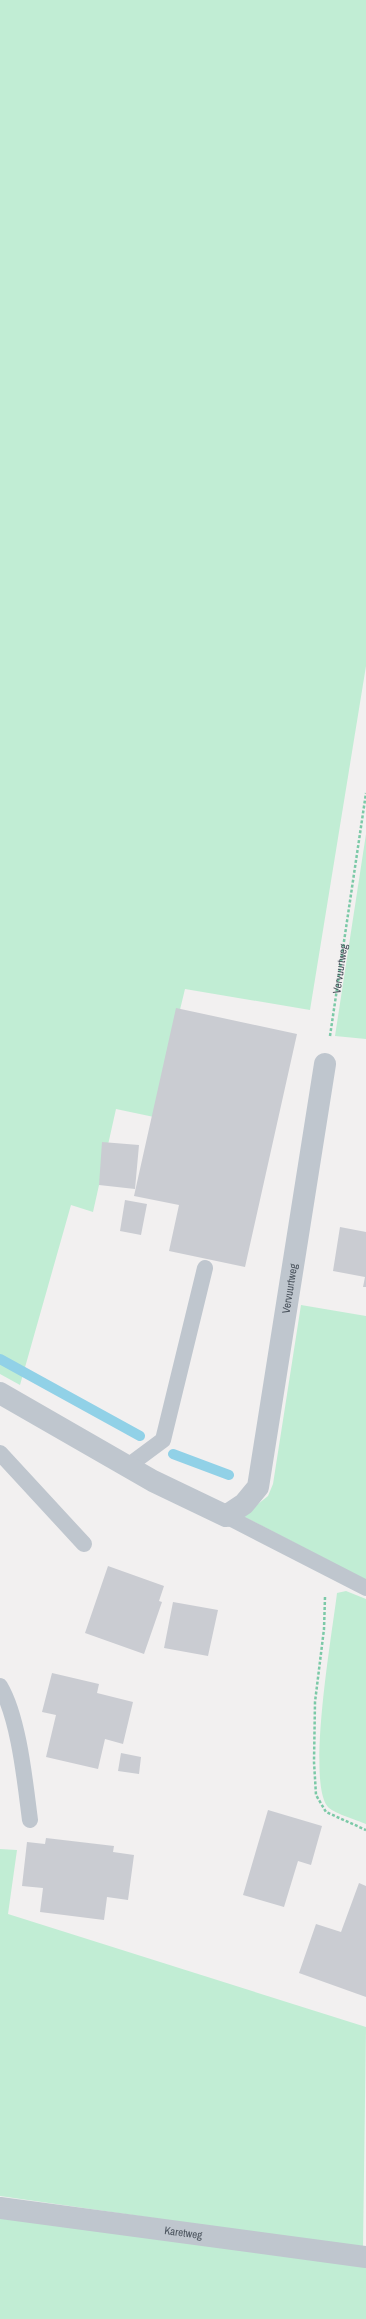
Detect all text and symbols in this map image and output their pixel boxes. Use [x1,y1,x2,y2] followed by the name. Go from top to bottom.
[329,943,351,995] street label: Vervuurtweg
[279,1263,300,1315] street label: Vervuurtweg
[164,2223,203,2242] street label: Karetweg

